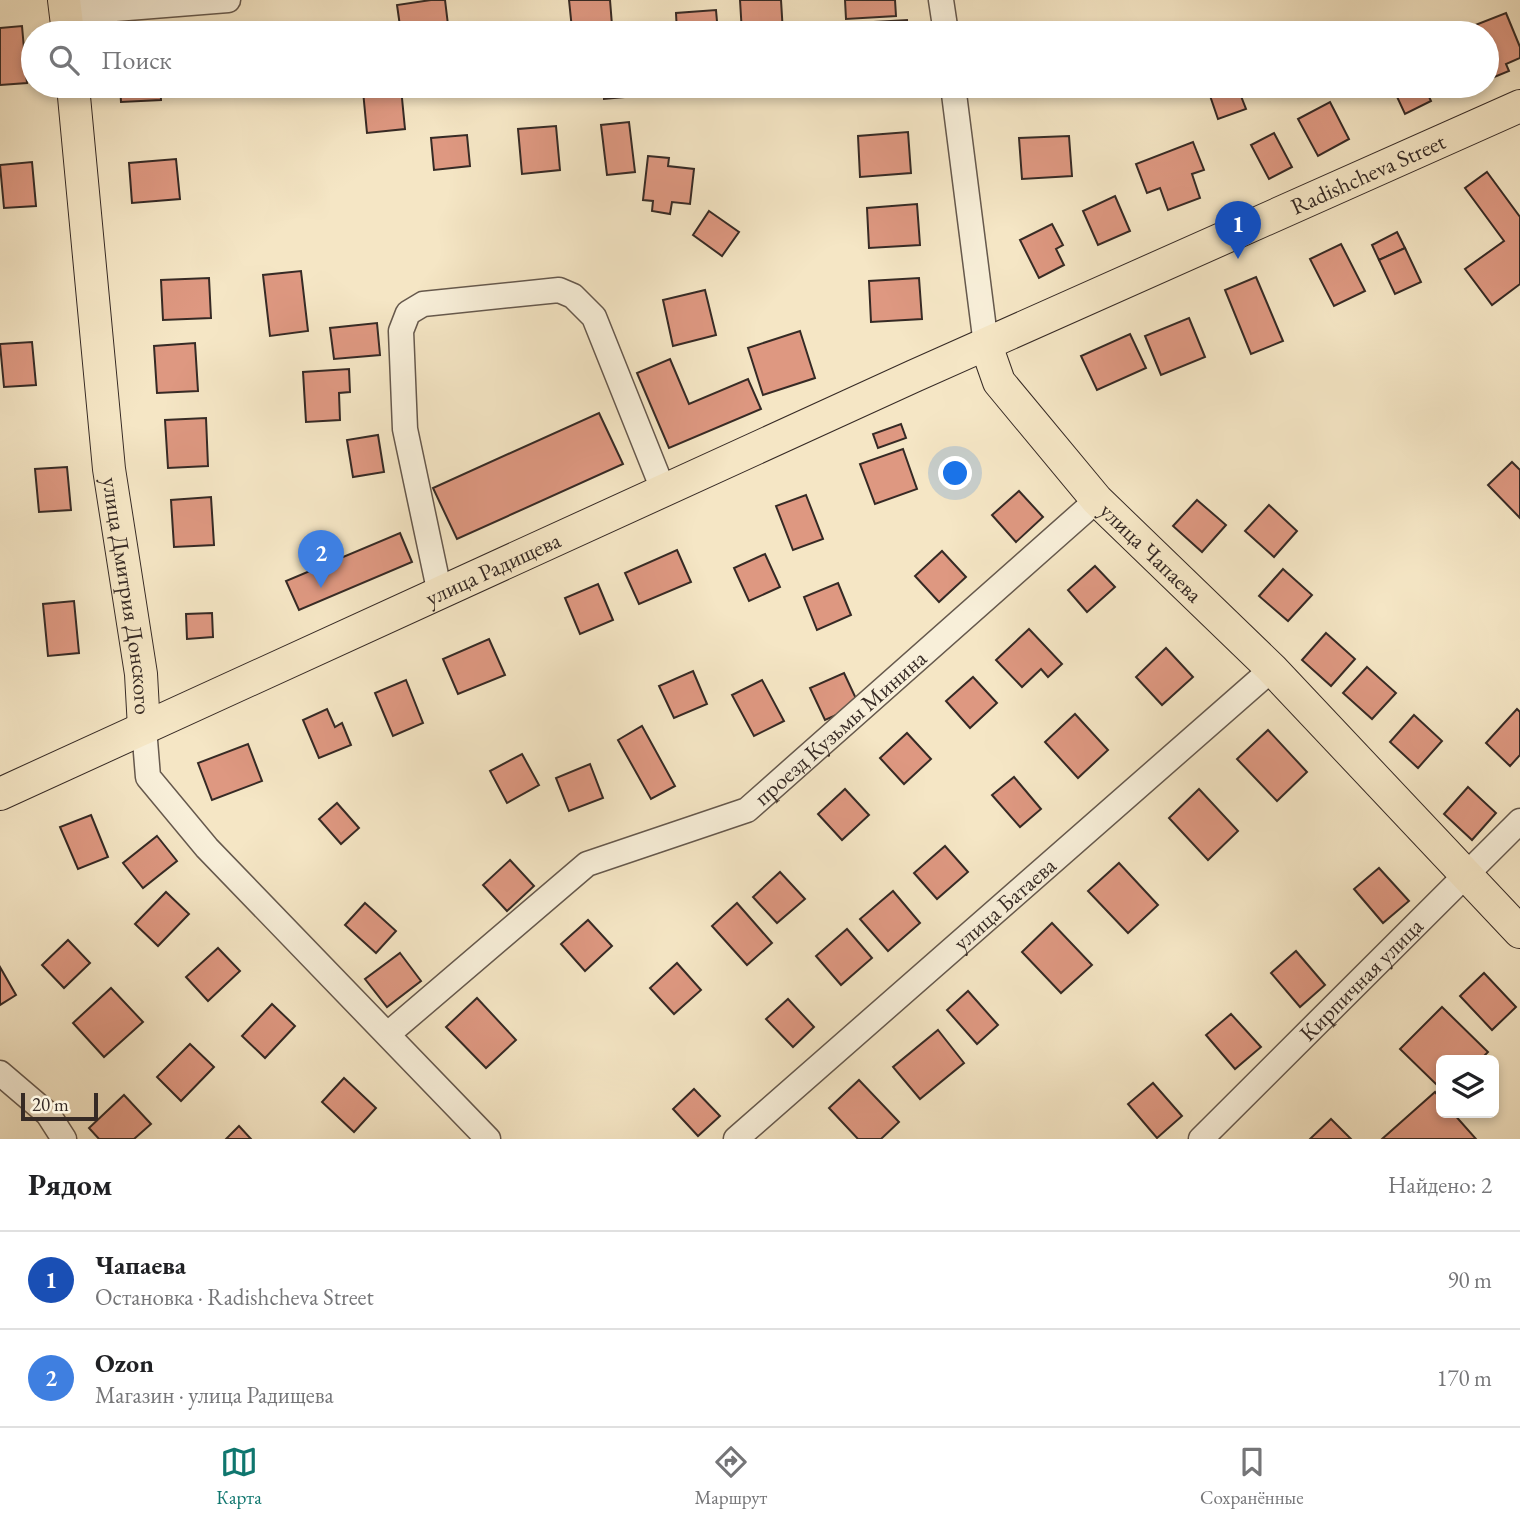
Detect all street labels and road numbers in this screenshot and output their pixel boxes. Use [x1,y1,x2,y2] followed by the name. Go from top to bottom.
[1286,126,1451,221] street label: Radishcheva Street
[95,475,158,715] street label: улица Дмитрия Донского
[1093,496,1210,610] street label: улица Чапаева
[420,524,566,612] street label: улица Радищева
[748,643,933,812] street label: проезд Кузьмы Минина
[947,850,1063,957] street label: улица Батаева
[1293,911,1430,1048] street label: Кирпичная улица

